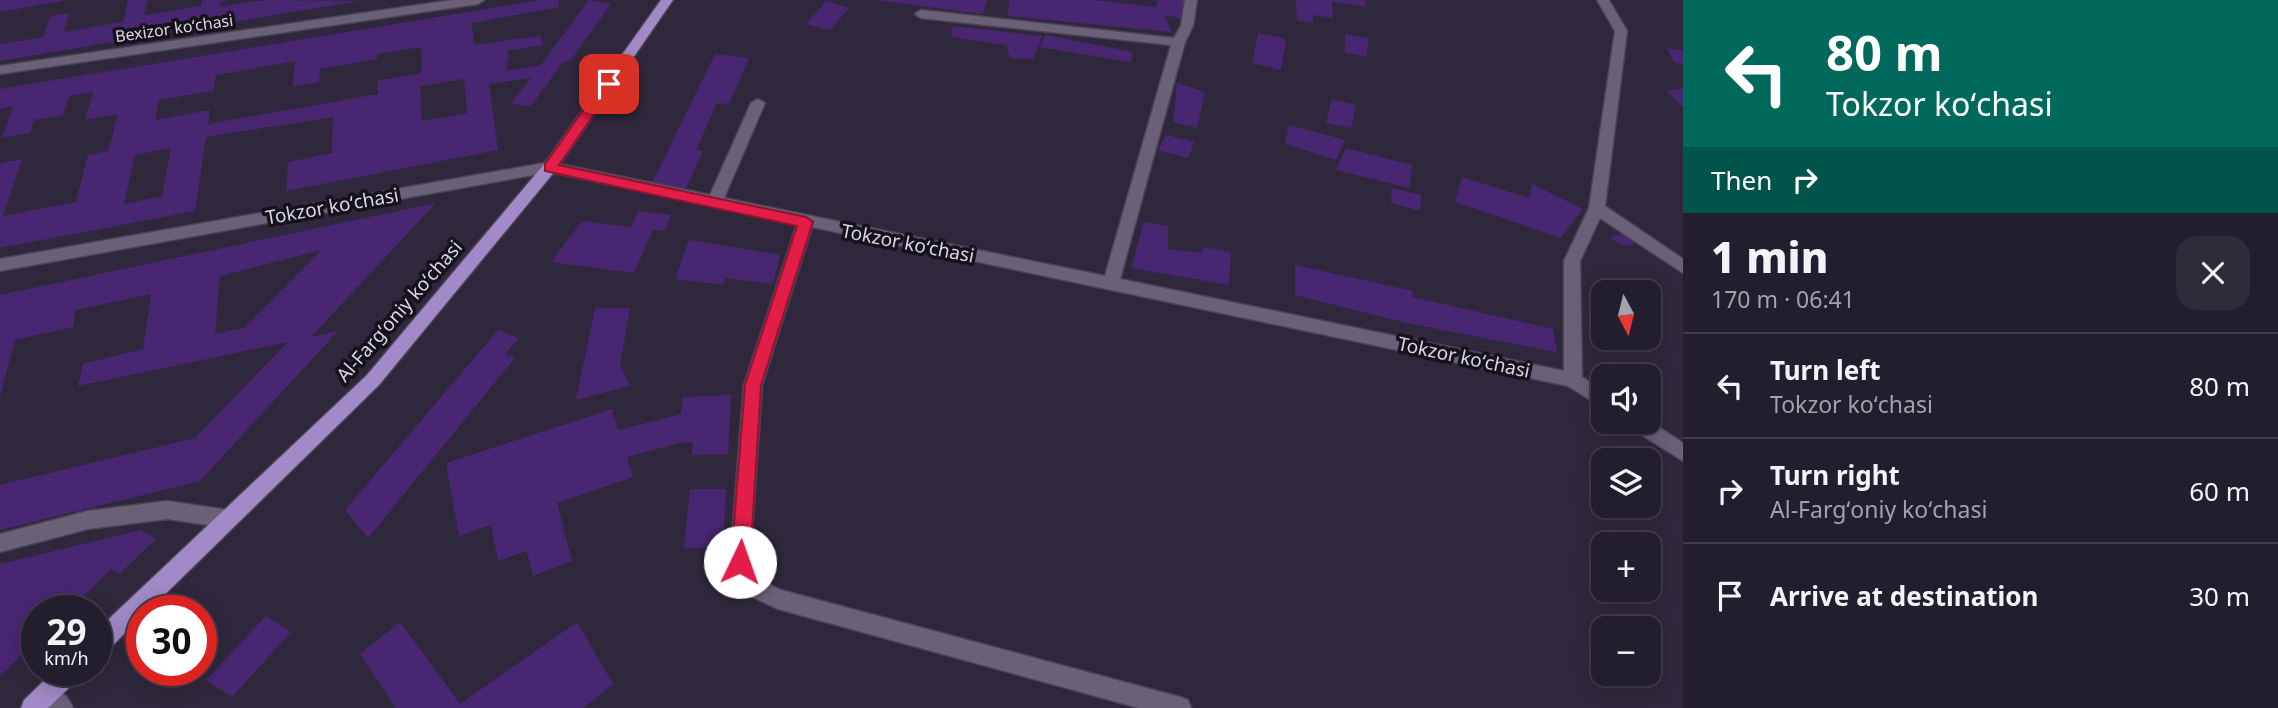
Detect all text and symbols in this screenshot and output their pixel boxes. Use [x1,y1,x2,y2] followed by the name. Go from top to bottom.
[114,9,234,47] street label: Bexizor koʻchasi
[1826,19,1943,85] text: 80 m
[1711,28,1802,119] icon: left
[579,54,639,114] pin
[590,65,628,103] icon: arrive
[1826,82,2053,125] text: Tokzor koʻchasi
[1786,161,1824,199] icon: right
[1711,162,1772,198] text: Then
[263,182,401,230] street label: Tokzor koʻchasi
[839,217,977,269] street label: Tokzor koʻchasi
[1711,228,1828,285] text: 1 min
[330,235,468,387] street label: Al-Fargʻoniy koʻchasi
[2176,236,2250,310] button: close
[1591,280,1661,350] north arrow
[1591,280,1661,686] map controls
[1711,283,1855,315] text: 170 m · 06:41
[1395,330,1533,384] street label: Tokzor koʻchasi
[1770,352,1881,388] text: Turn left
[1591,364,1661,434] button: sound
[1711,367,1749,405] icon: left
[2189,368,2250,404] text: 80 m
[1770,388,1933,420] text: Tokzor koʻchasi
[1591,448,1661,518] button: layers
[1770,457,1900,493] text: Turn right
[1711,472,1749,510] icon: right
[2189,473,2250,509] text: 60 m
[1770,493,1987,525] text: Al-Fargʻoniy koʻchasi
[703,525,777,599] position arrow
[1591,532,1661,602] button: +
[1711,577,1749,615] icon: arrive
[1770,578,2039,614] text: Arrive at destination
[2189,578,2250,614] text: 30 m
[126,595,217,686] speed limit sign: 30
[46,608,87,655] text: 29
[1591,616,1661,686] button: −
[44,646,89,670] text: km/h

